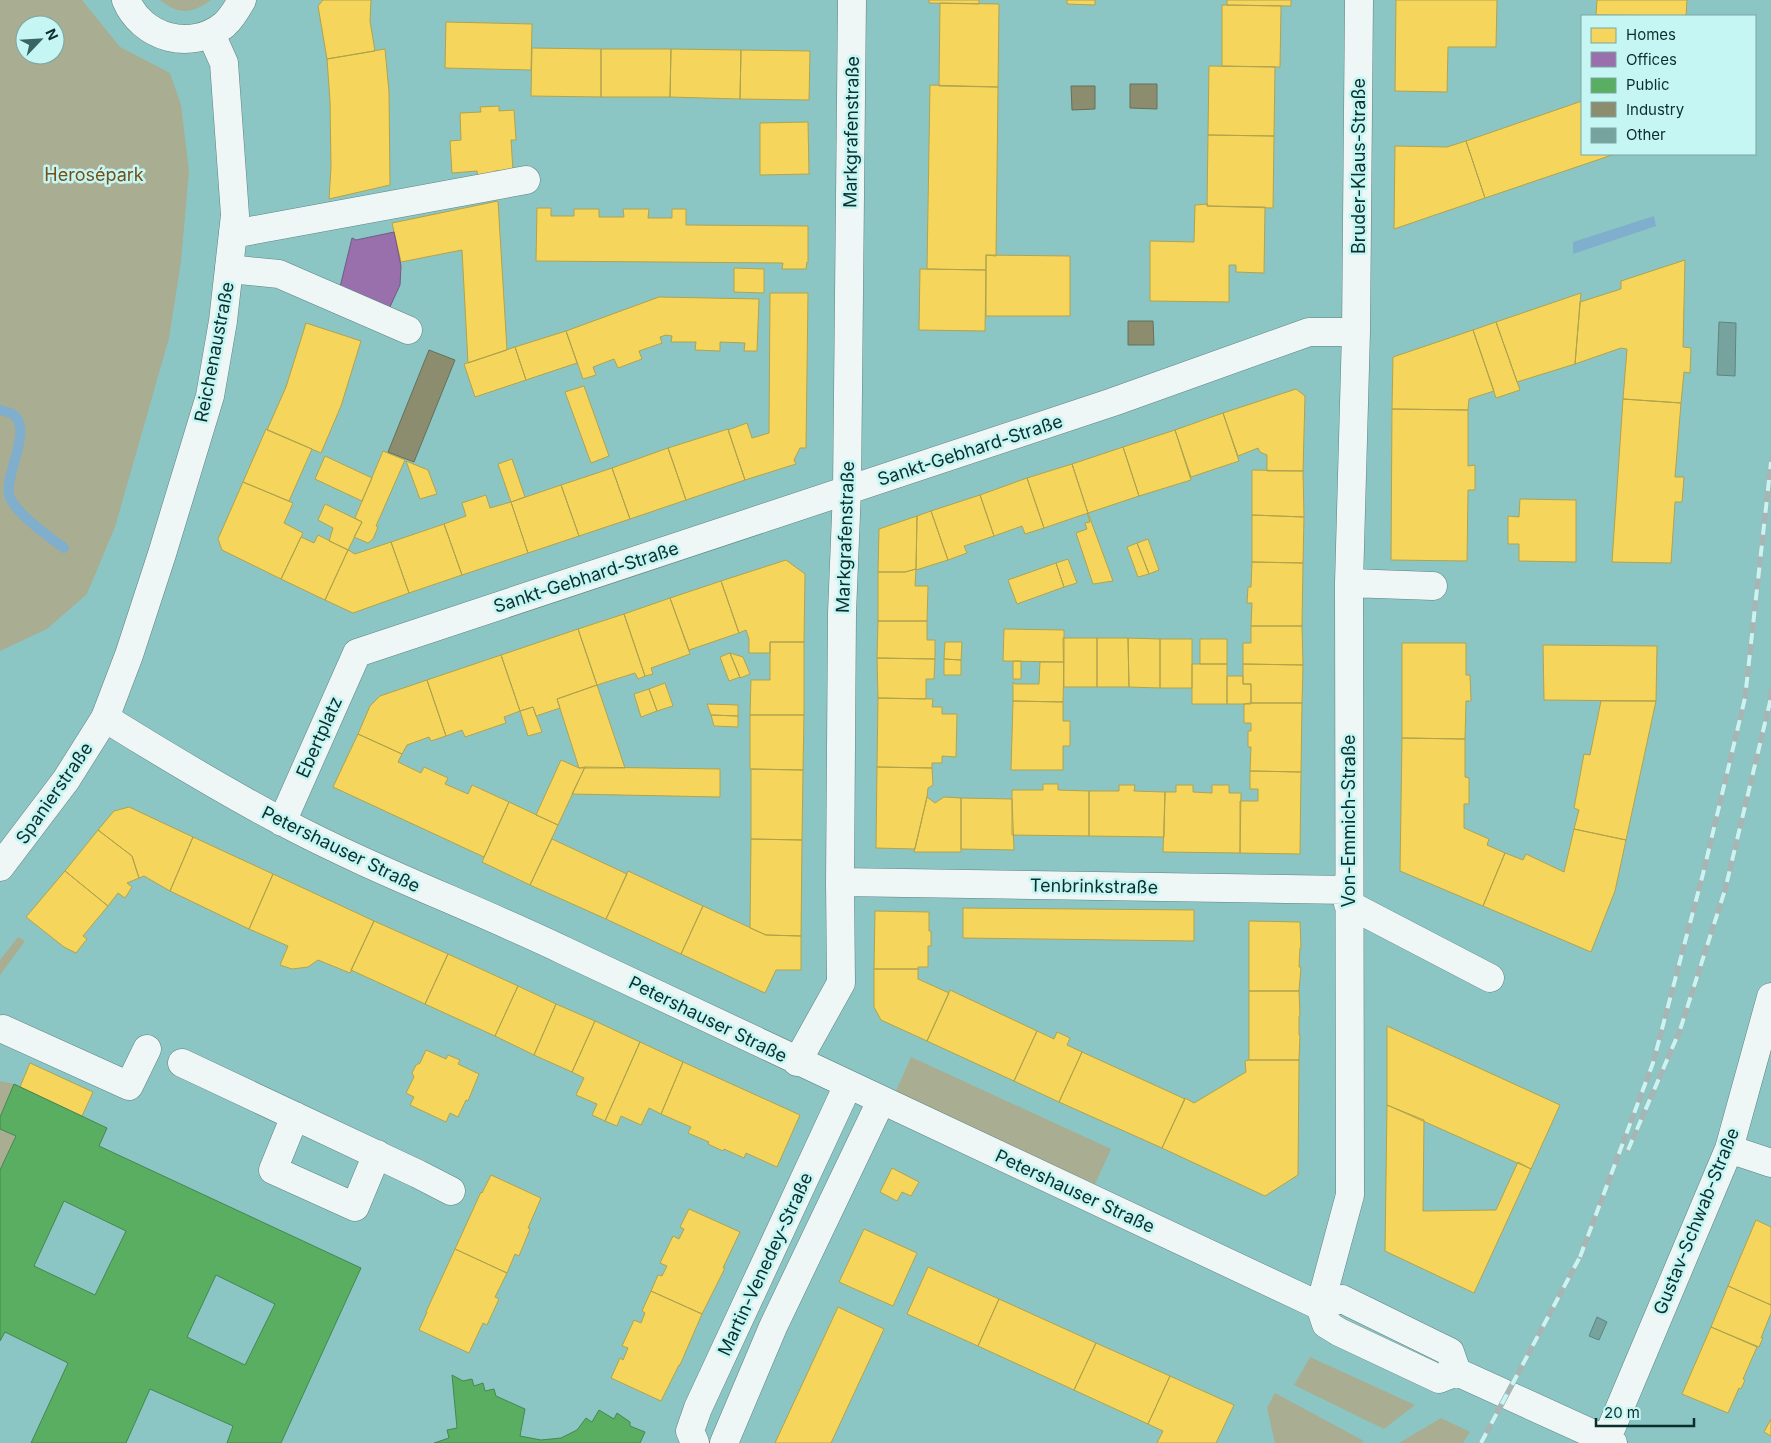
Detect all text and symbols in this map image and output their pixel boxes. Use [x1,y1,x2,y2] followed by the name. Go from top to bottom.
[15,15,65,65] north arrow
[1581,15,1756,155] legend
[1626,25,1676,44] text: Homes
[42,26,62,43] text: N
[1626,50,1677,69] text: Offices
[839,56,863,208] street label: Markgrafenstraße
[1626,75,1669,94] text: Public
[1348,78,1369,254] street label: Bruder-Klaus-Straße
[1626,100,1685,119] text: Industry
[1626,125,1666,144] text: Other
[44,164,144,185] park label: Herosépark
[190,280,238,424] street label: Reichenaustraße
[875,410,1065,490] street label: Sankt-Gebhard-Straße
[832,461,858,613] street label: Markgrafenstraße
[491,537,681,617] street label: Sankt-Gebhard-Straße
[292,693,346,781] street label: Ebertplatz
[1338,734,1359,908] street label: Von-Emmich-Straße
[11,738,97,848] street label: Spanierstraße
[258,802,424,896] street label: Petershauser Straße
[1030,874,1158,898] street label: Tenbrinkstraße
[625,972,791,1066] street label: Petershauser Straße
[1649,1125,1743,1317] street label: Gustav-Schwab-Straße
[992,1145,1158,1237] street label: Petershauser Straße
[713,1169,817,1359] street label: Martin-Venedey-Straße
[1596,1396,1694,1428] scale bar
[1604,1403,1640,1422] text: 20 m

